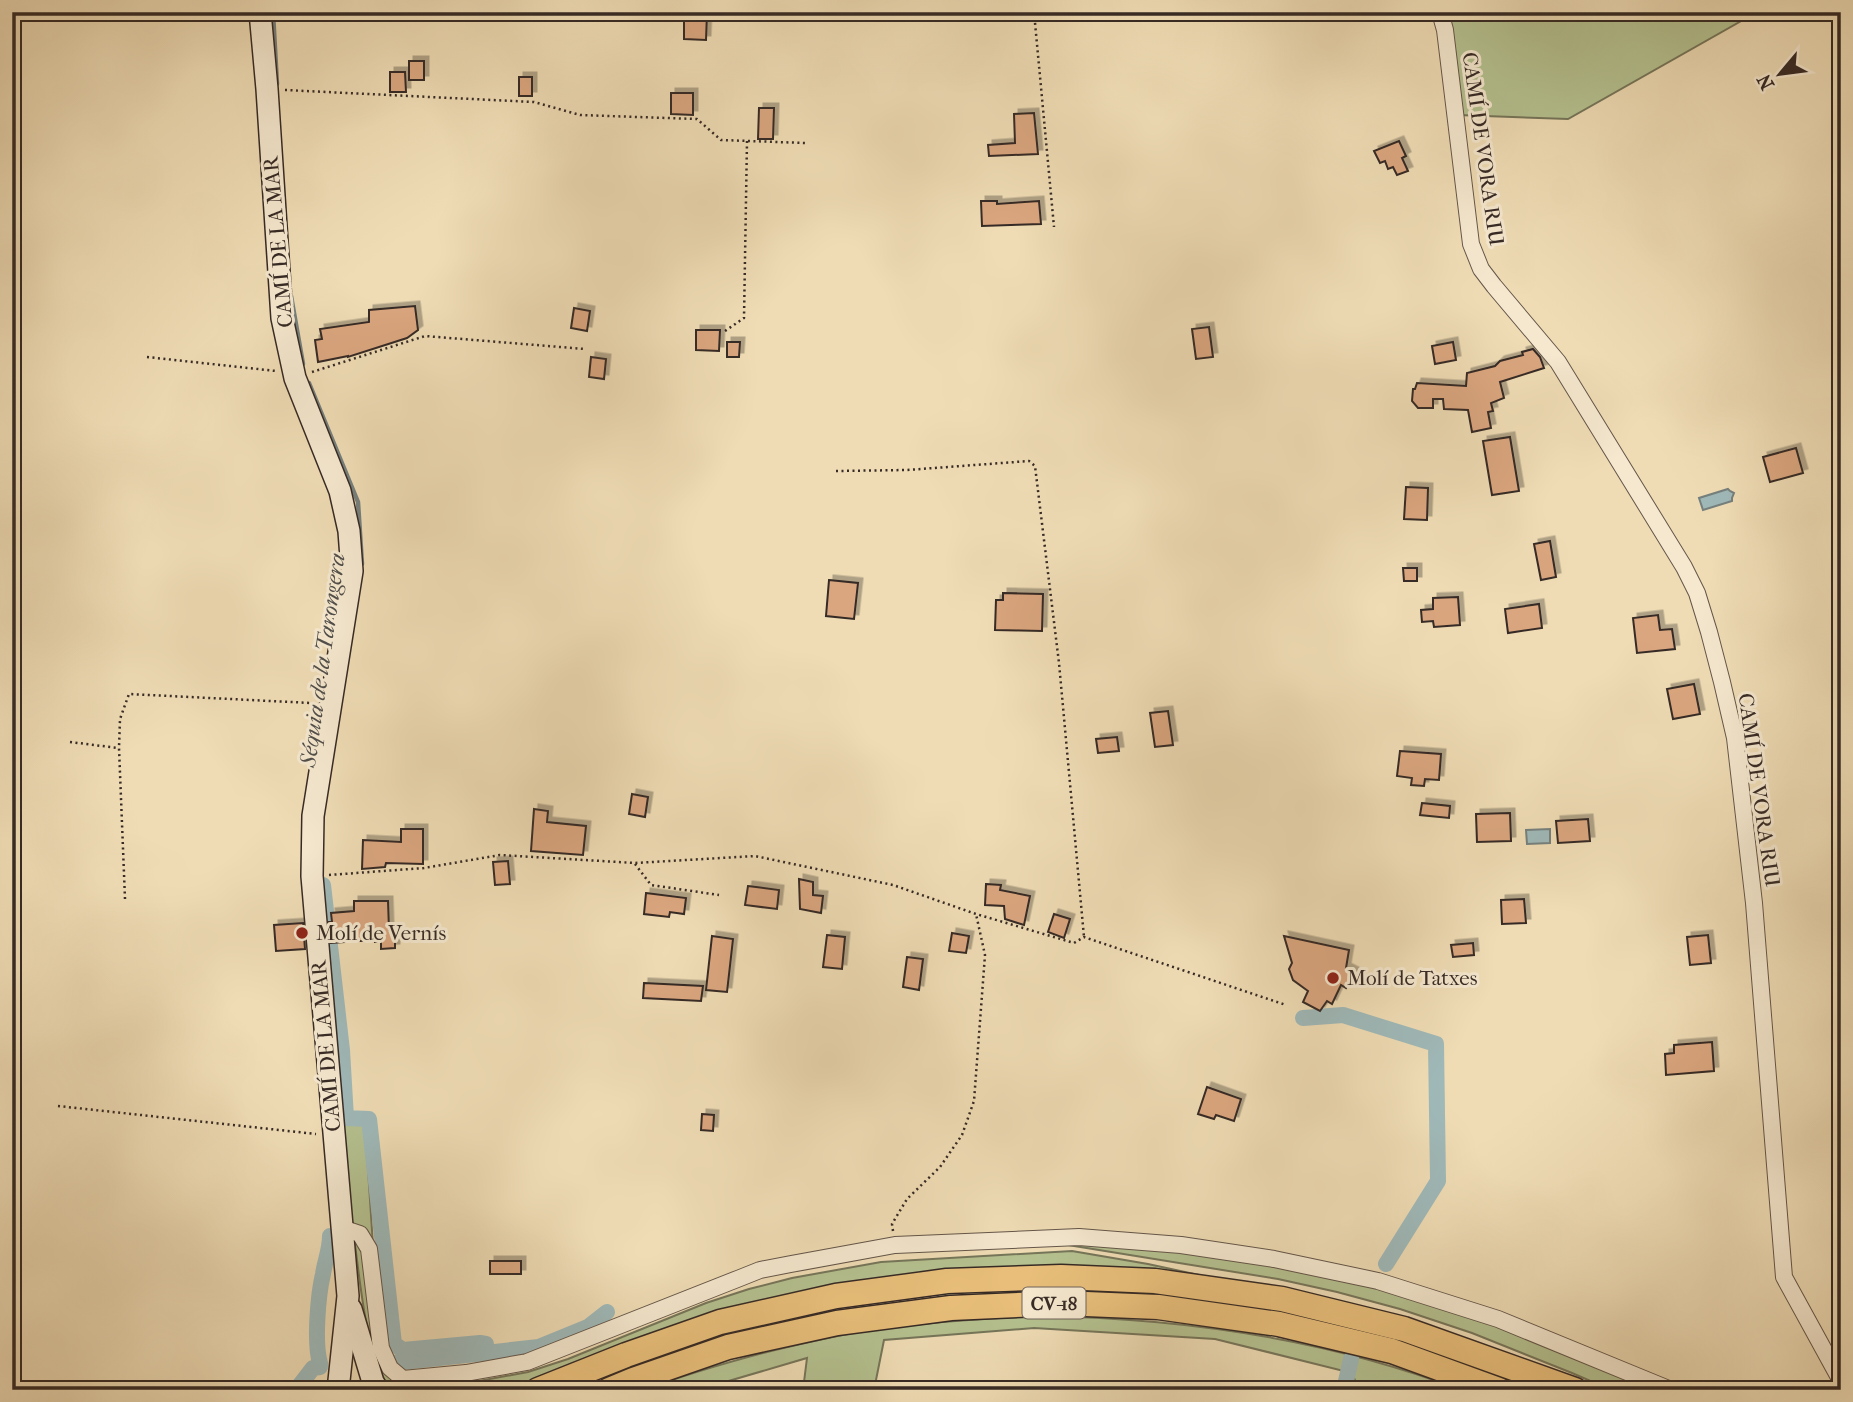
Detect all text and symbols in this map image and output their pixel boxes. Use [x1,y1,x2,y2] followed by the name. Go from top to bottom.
[1744,38,1814,108] north arrow
[1458,51,1509,248] street label: CAMÍ DE VORA RIU
[1753,70,1779,93] text: N
[258,155,297,329] street label: CAMÍ DE LA MAR
[294,551,351,770] water label: Séquia de la Tarongera
[1734,692,1785,889] street label: CAMÍ DE VORA RIU
[316,921,446,945] place label: Molí de Vernís
[294,925,310,941] marker: Molí de Vernís
[306,959,345,1133] street label: CAMÍ DE LA MAR
[1347,966,1478,990] place label: Molí de Tatxes
[1325,970,1341,986] marker: Molí de Tatxes
[1023,1288,1086,1318] road number: CV-18

